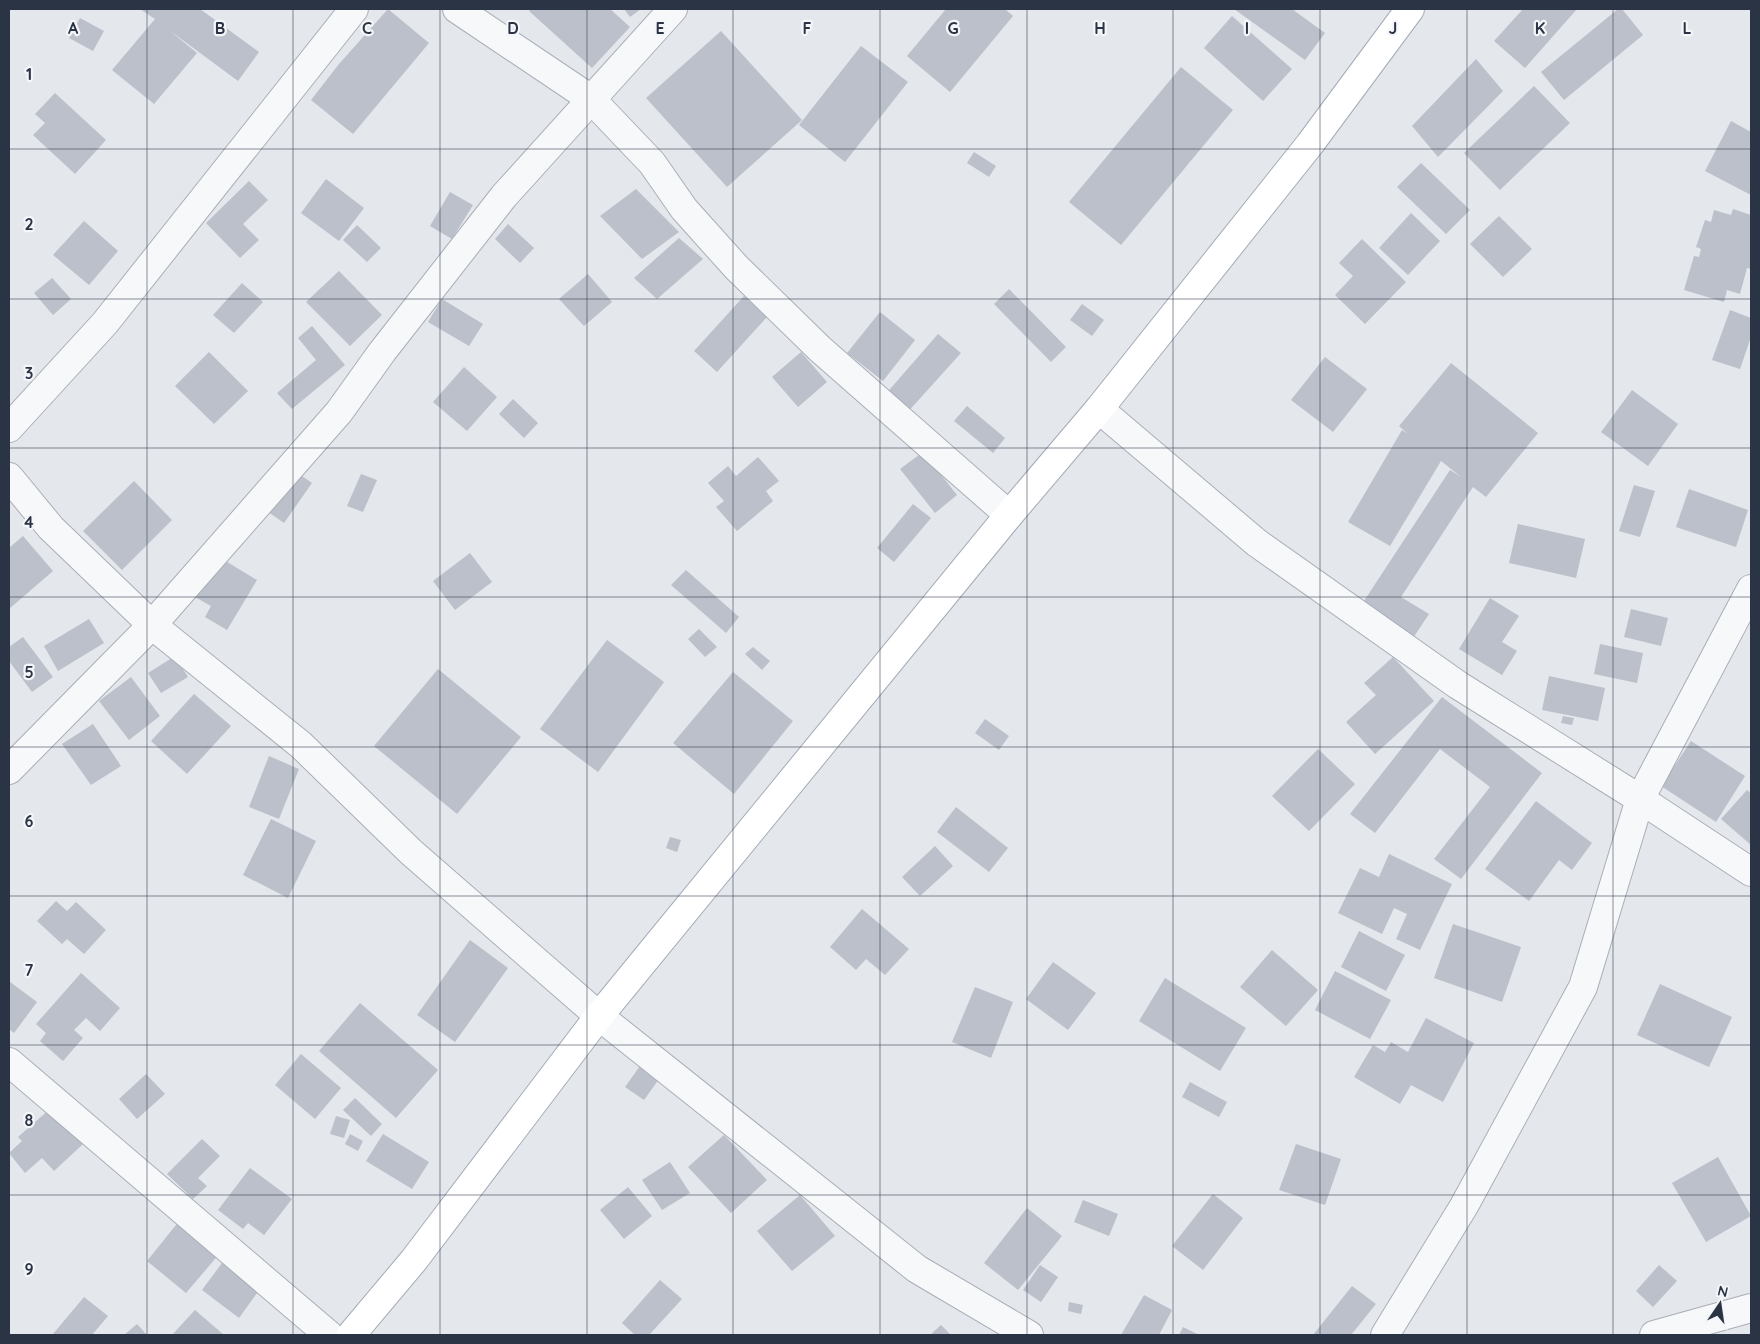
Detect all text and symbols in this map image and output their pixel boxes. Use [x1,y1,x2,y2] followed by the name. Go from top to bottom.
[68,18,79,38] text: A
[215,18,225,38] text: B
[362,18,372,38] text: C
[507,18,519,38] text: D
[655,18,665,38] text: E
[803,18,812,38] text: F
[947,18,959,38] text: G
[1094,18,1106,38] text: H
[1245,18,1249,38] text: I
[1389,18,1397,38] text: J
[1535,18,1545,38] text: K
[1683,18,1692,38] text: L
[26,64,32,84] text: 1
[24,214,34,234] text: 2
[25,363,33,383] text: 3
[24,512,34,532] text: 4
[24,662,34,682] text: 5
[25,811,34,831] text: 6
[25,960,34,980] text: 7
[25,1110,34,1130] text: 8
[24,1259,34,1279] text: 9
[1695,1279,1745,1329] north arrow
[1716,1281,1730,1301] text: N

